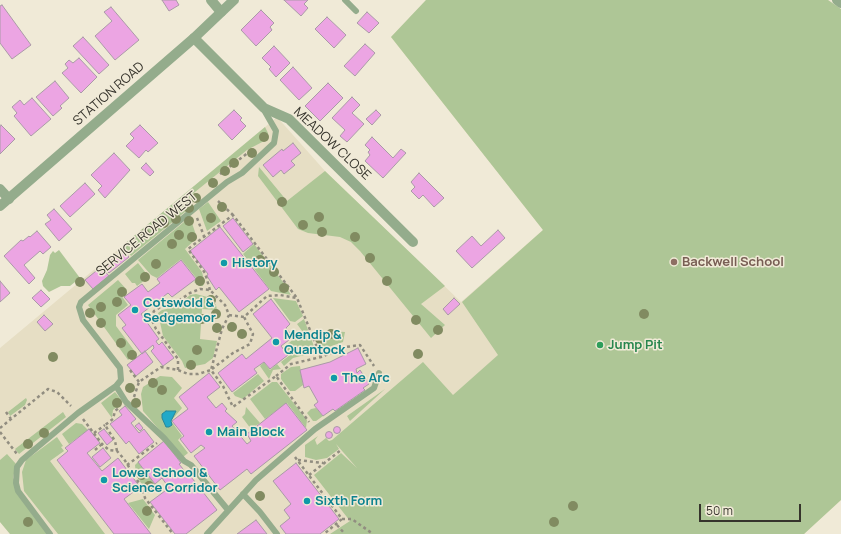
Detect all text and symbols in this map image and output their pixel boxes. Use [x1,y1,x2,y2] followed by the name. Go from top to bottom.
[70,59,148,129] street label: STATION ROAD
[290,104,374,184] street label: MEADOW CLOSE
[93,188,201,280] street label: SERVICE ROAD WEST
[682,254,784,270] place label: Backwell School
[232,255,278,271] place label: History
[669,257,679,267] marker: Backwell School
[219,258,229,268] marker: History
[143,295,216,326] place label: Cotswold & Sedgemoor
[130,305,140,315] marker: Cotswold & Sedgemoor
[284,327,345,358] place label: Mendip & Quantock
[271,337,281,347] marker: Mendip & Quantock
[608,337,663,353] place label: Jump Pit
[595,340,605,350] marker: Jump Pit
[342,370,390,386] place label: The Arc
[329,373,339,383] marker: The Arc
[217,424,284,440] place label: Main Block
[204,427,214,437] marker: Main Block
[112,465,218,496] place label: Lower School & Science Corridor
[99,475,109,485] marker: Lower School & Science Corridor
[315,493,382,509] place label: Sixth Form
[302,496,312,506] marker: Sixth Form
[701,496,803,522] scale bar
[706,502,733,519] text: 50 m

